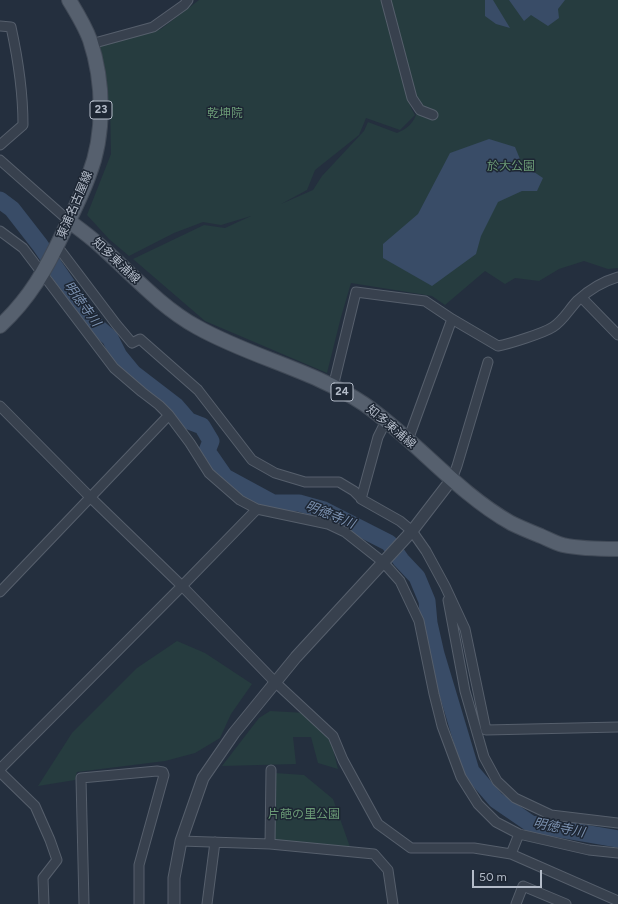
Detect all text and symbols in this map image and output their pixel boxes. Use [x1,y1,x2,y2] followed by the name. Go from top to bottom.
[90,101,112,119] road number: 23
[207,106,243,120] park label: 乾坤院
[487,159,535,173] park label: 於大公園
[54,169,96,241] street label: 東浦名古屋線
[89,235,143,287] street label: 知多東浦線
[60,278,104,330] water label: 明徳寺川
[331,383,353,401] road number: 24
[363,402,419,452] street label: 知多東浦線
[303,498,357,532] water label: 明徳寺川
[268,807,340,821] park label: 片葩の里公園
[532,815,586,841] water label: 明徳寺川
[474,862,544,888] scale bar
[479,870,507,884] text: 50 m

